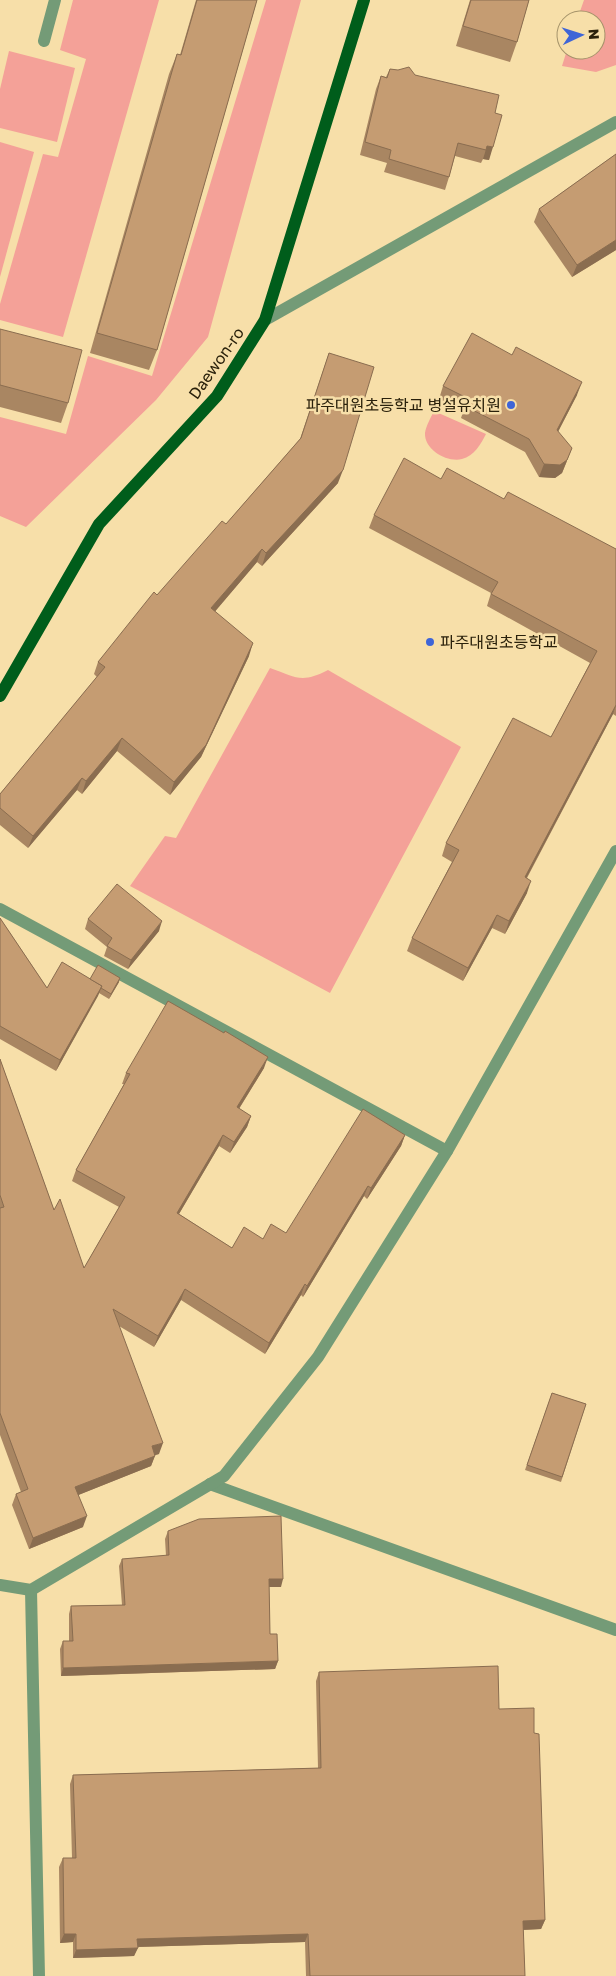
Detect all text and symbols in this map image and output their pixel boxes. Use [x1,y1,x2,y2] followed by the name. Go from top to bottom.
[556,10,606,60] north arrow
[586,28,603,40] text: N
[184,323,248,403] street label: Daewon-ro
[306,395,501,415] place label: 파주대원초등학교 병설유치원
[505,399,517,411] marker: 파주대원초등학교 병설유치원
[440,632,558,652] place label: 파주대원초등학교
[424,636,436,648] marker: 파주대원초등학교

